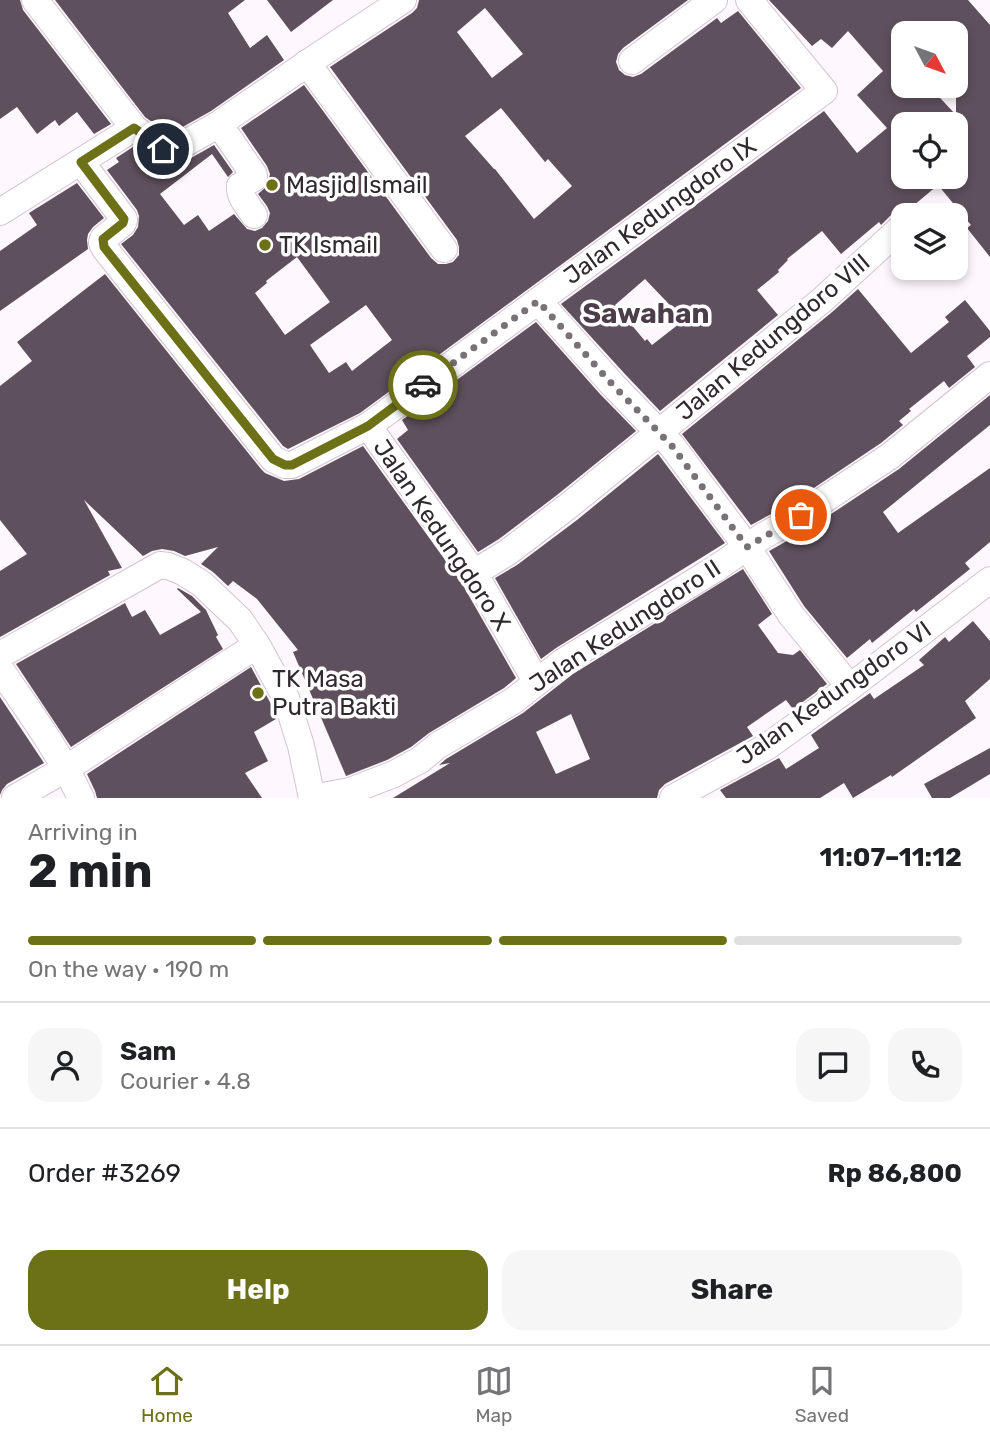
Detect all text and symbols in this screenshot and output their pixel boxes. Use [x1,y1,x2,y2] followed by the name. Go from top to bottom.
[891,21,968,98] north arrow
[891,21,968,280] map controls
[891,112,968,189] button: locate
[133,119,193,179] pin
[144,130,182,168] icon: home
[558,132,762,290] street label: Jalan Kedungdoro IX
[286,171,428,199] place label: Masjid Ismail
[264,177,280,193] marker: Masjid Ismail
[891,203,968,280] button: layers
[279,231,378,259] place label: TK Ismail
[257,237,273,253] marker: TK Ismail
[671,248,875,426] street label: Jalan Kedungdoro VIII
[582,297,710,330] district label: Sawahan
[388,350,458,420] courier
[404,366,442,404] icon: car
[368,434,516,636] street label: Jalan Kedungdoro X
[771,485,831,545] pin
[782,496,820,534] icon: bag
[524,554,726,698] street label: Jalan Kedungdoro II
[731,615,937,771] street label: Jalan Kedungdoro VI
[272,665,396,721] place label: TK Masa Putra Bakti
[250,685,266,701] marker: TK Masa Putra Bakti
[28,818,138,846] text: Arriving in
[819,842,962,873] text: 11:07–11:12
[28,844,153,899] text: 2 min
[28,955,229,983] text: On the way · 190 m
[28,1028,102,1102] button: person
[796,1028,870,1102] button: chat
[888,1028,962,1102] button: phone
[120,1036,176,1067] text: Sam
[120,1067,251,1095] text: Courier · 4.8
[28,1158,181,1189] text: Order #3269
[827,1158,962,1189] text: Rp 86,800
[28,1250,488,1330] button: Help
[502,1250,962,1330] button: Share
[141,1362,193,1427] tab: Home
[475,1362,513,1427] tab: Map
[795,1362,849,1427] tab: Saved

